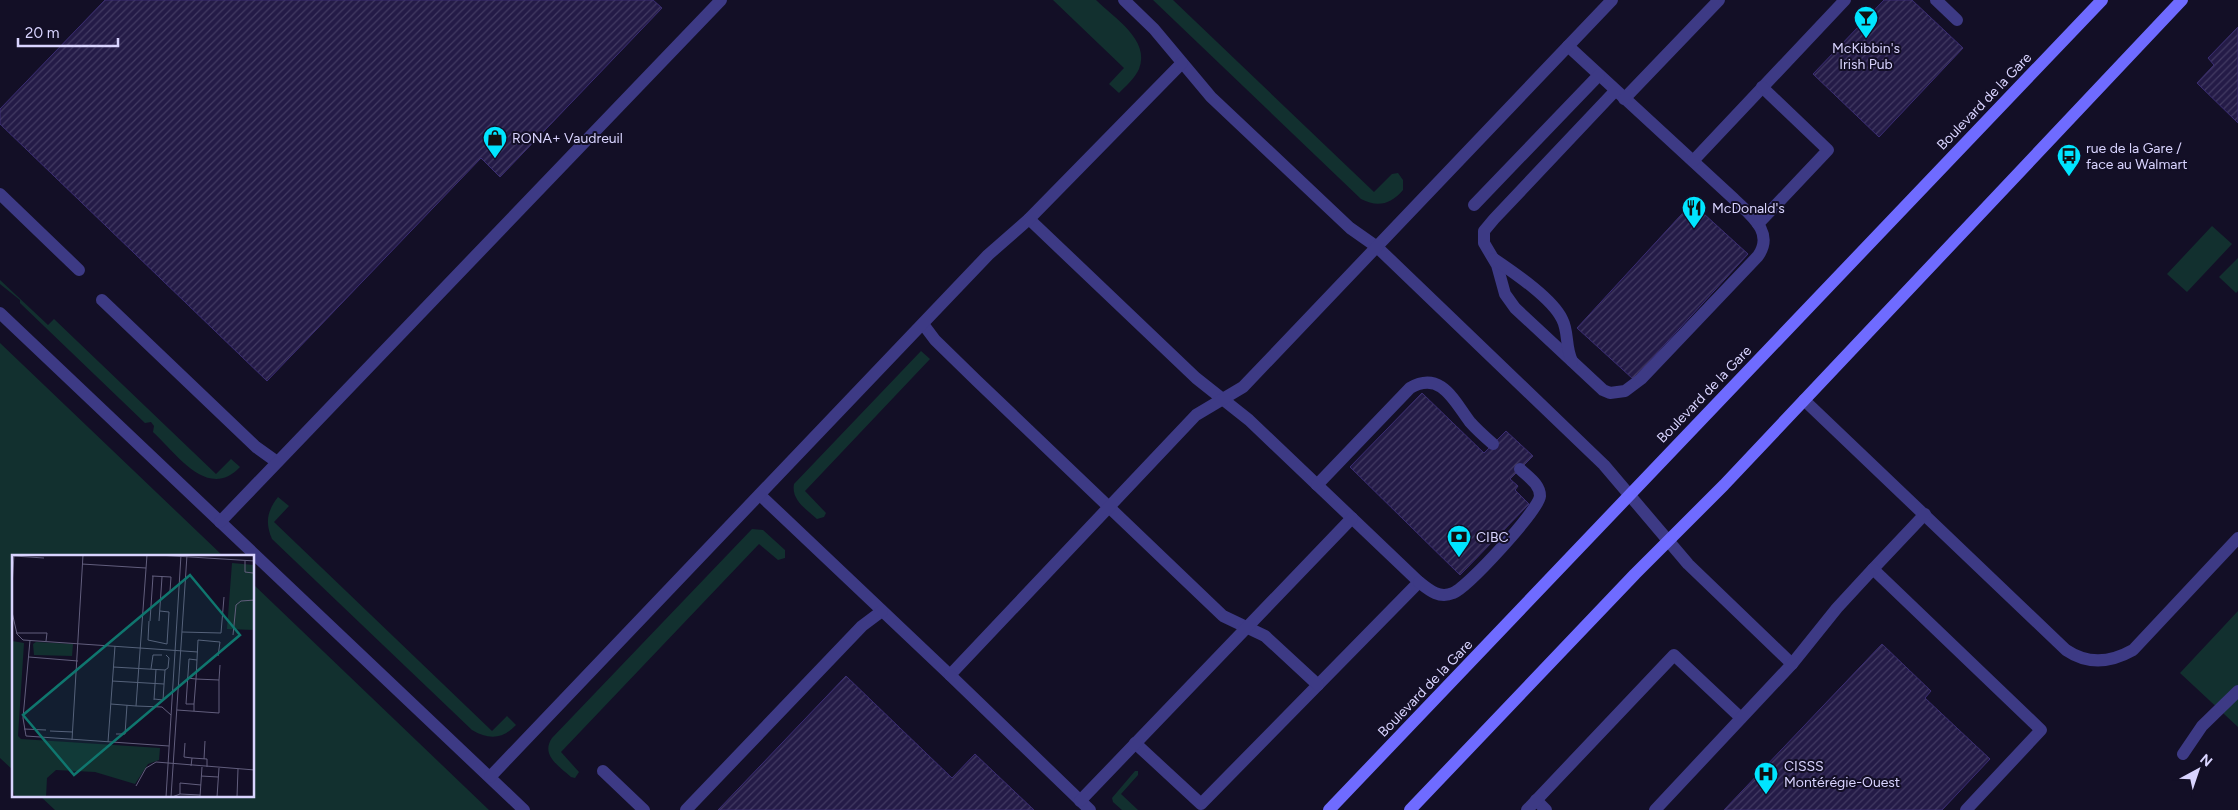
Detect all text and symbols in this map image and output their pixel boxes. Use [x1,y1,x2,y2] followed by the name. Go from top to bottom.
[1853,5,1879,39] bar icon: McKibbin's Irish Pub
[18,15,118,47] scale bar
[25,24,59,42] text: 20 m
[1832,40,1900,73] place label: McKibbin's Irish Pub
[1933,49,2035,154] street label: Boulevard de la Gare
[482,125,508,159] shop icon: RONA+ Vaudreuil
[512,130,623,147] place label: RONA+ Vaudreuil
[2086,140,2188,173] place label: rue de la Gare / face au Walmart
[2056,143,2082,177] bus stop icon: rue de la Gare / face au Walmart
[1681,195,1707,229] restaurant icon: McDonald's
[1712,200,1785,217] place label: McDonald's
[1653,342,1755,447] street label: Boulevard de la Gare
[1446,524,1472,558] bank icon: CIBC
[1476,529,1509,546] place label: CIBC
[12,555,255,798] inset map
[1374,636,1476,741] street label: Boulevard de la Gare
[2173,745,2223,795] north arrow
[2196,750,2216,770] text: N
[1784,758,1900,791] place label: CISSS Montérégie-Ouest
[1753,761,1779,795] hospital icon: CISSS Montérégie-Ouest

